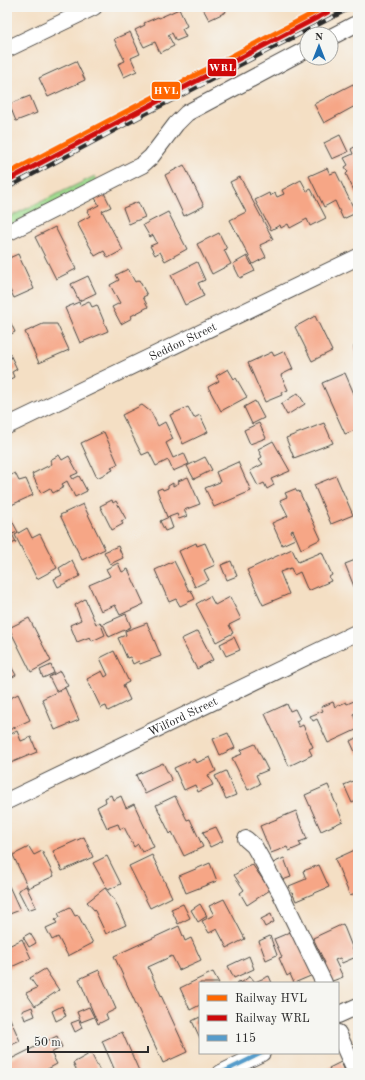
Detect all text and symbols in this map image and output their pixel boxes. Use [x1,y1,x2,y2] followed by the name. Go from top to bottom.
[299,26,339,66] north arrow
[315,32,324,43] text: N
[207,58,237,77] line badge: WRL
[208,63,236,74] text: WRL
[151,81,181,100] line badge: HVL
[154,86,178,97] text: HVL
[148,321,219,364] street label: Seddon Street
[147,696,220,739] street label: Wilford Street
[199,982,339,1054] legend
[235,993,307,1005] text: Railway HVL
[235,1013,310,1025] text: Railway WRL
[28,1028,148,1054] scale bar
[235,1032,256,1045] text: 115
[34,1036,61,1049] text: 50 m

